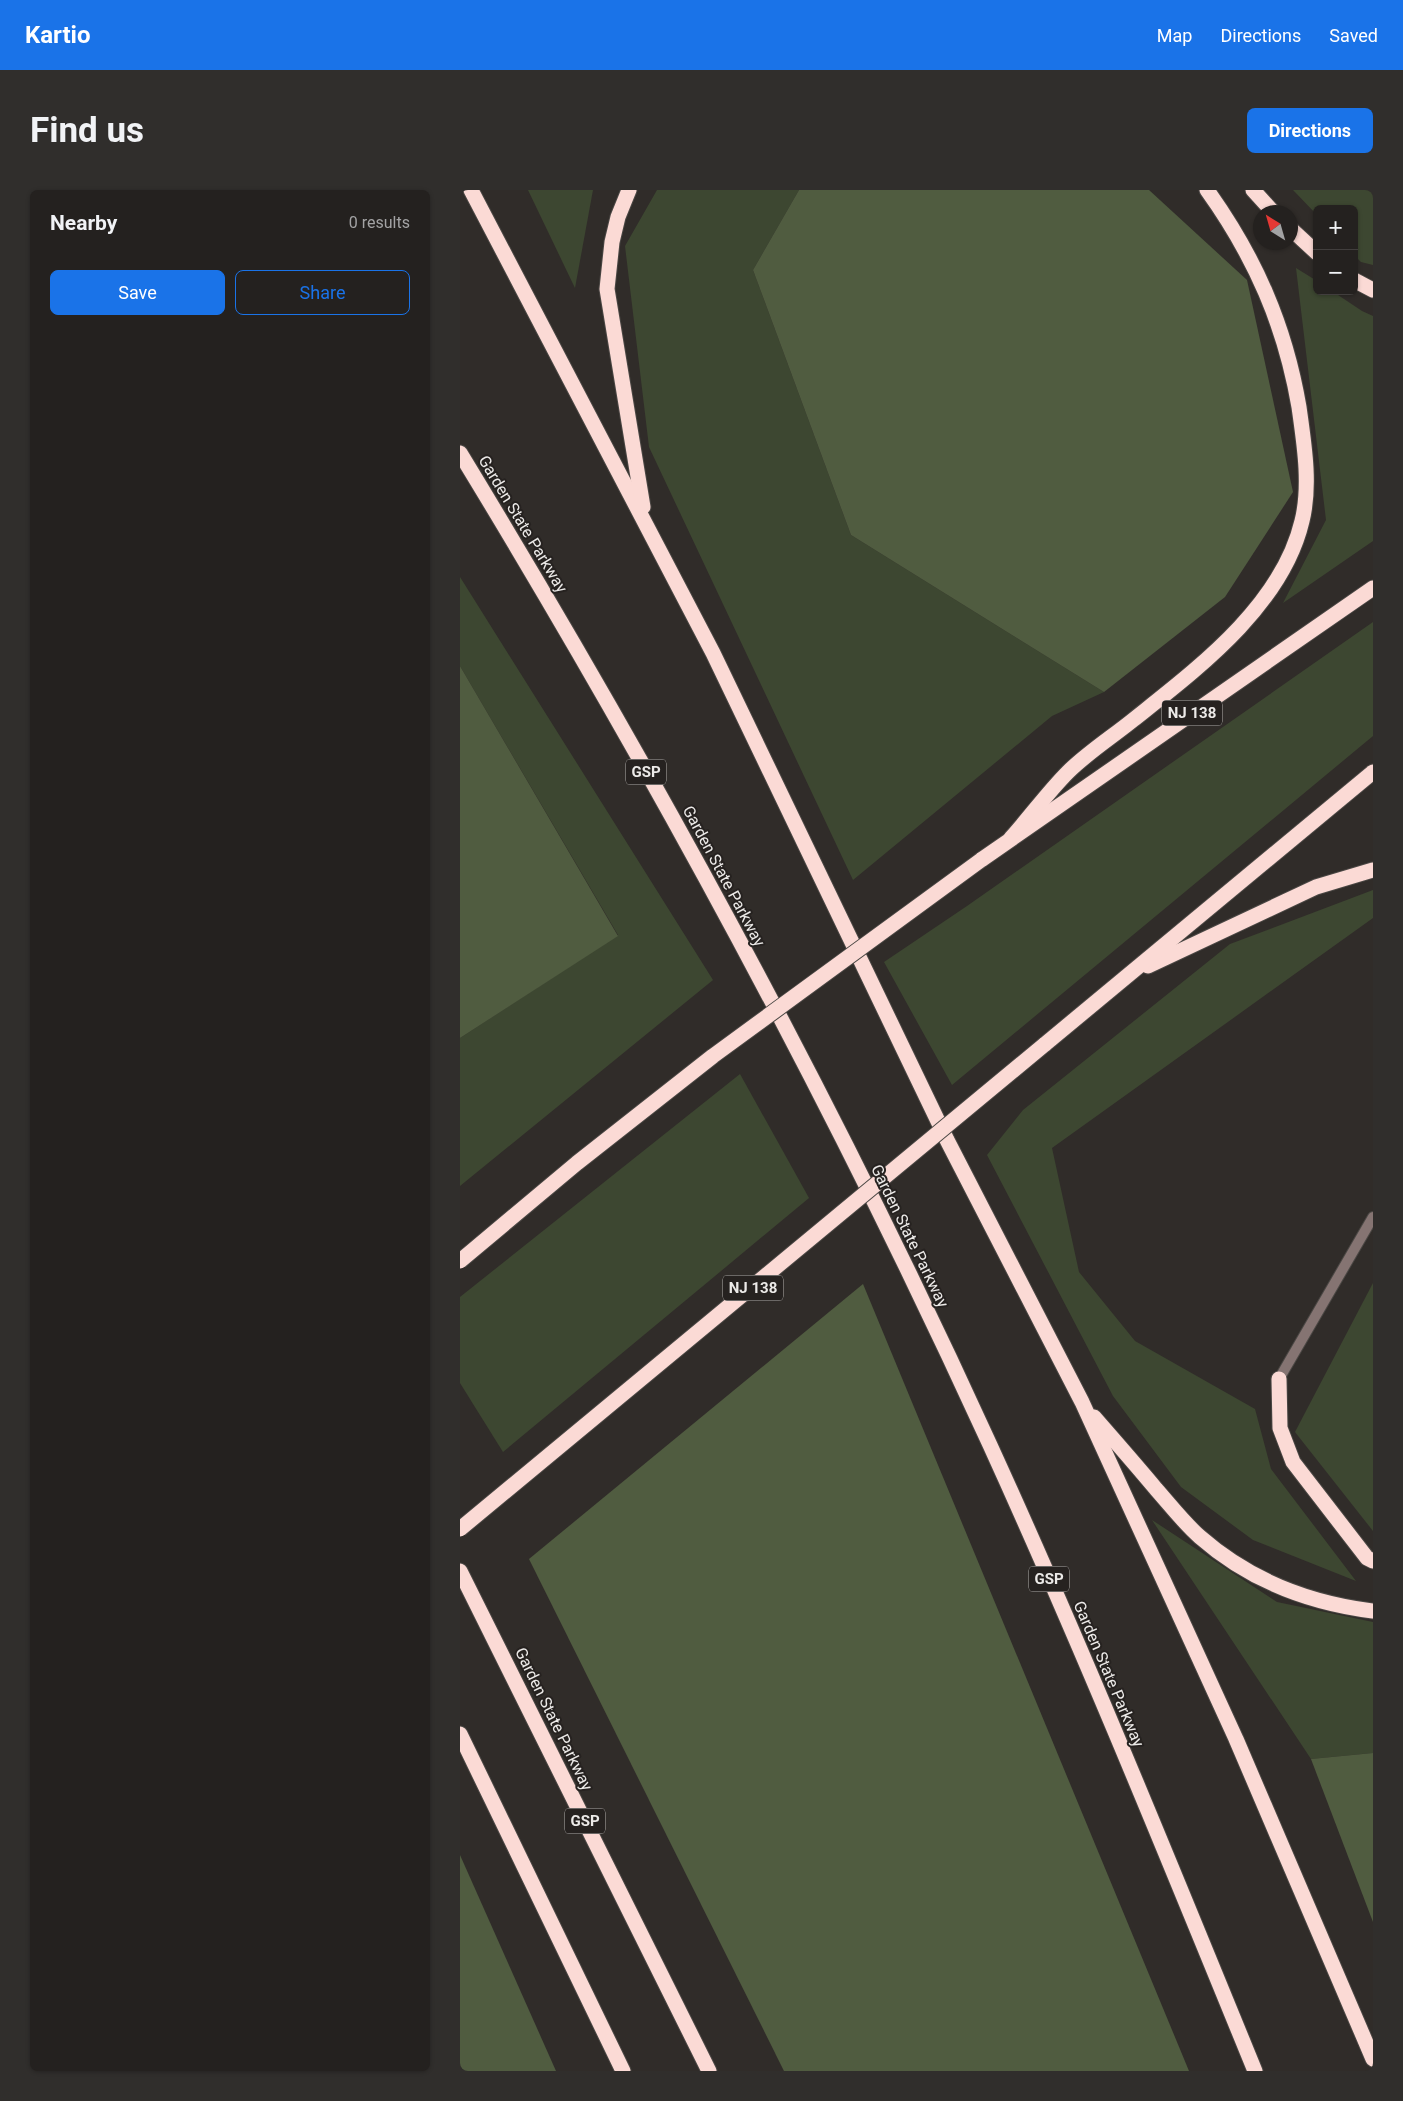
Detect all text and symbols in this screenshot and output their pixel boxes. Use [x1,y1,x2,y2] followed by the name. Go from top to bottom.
[25,21,91,49] text: Kartio
[1157,25,1192,46] text: Map
[1220,25,1301,46] text: Directions
[1329,25,1378,46] text: Saved
[1247,108,1373,153] button: Directions
[30,110,144,151] text: Find us
[1253,205,1298,250] north arrow
[1313,205,1358,295] map controls
[1313,205,1358,250] button: +
[50,211,117,235] text: Nearby
[349,213,410,232] text: 0 results
[1313,250,1358,295] button: −
[50,270,225,315] button: Save
[235,270,410,315] button: Share
[474,452,572,596] street label: Garden State Parkway
[1162,700,1222,726] road number: NJ 138
[626,760,666,784] road number: GSP
[679,802,769,950] street label: Garden State Parkway
[867,1161,953,1311] street label: Garden State Parkway
[723,1276,783,1300] road number: NJ 138
[1029,1566,1069,1592] road number: GSP
[1070,1598,1149,1750] street label: Garden State Parkway
[511,1644,597,1794] street label: Garden State Parkway
[565,1808,605,1834] road number: GSP

